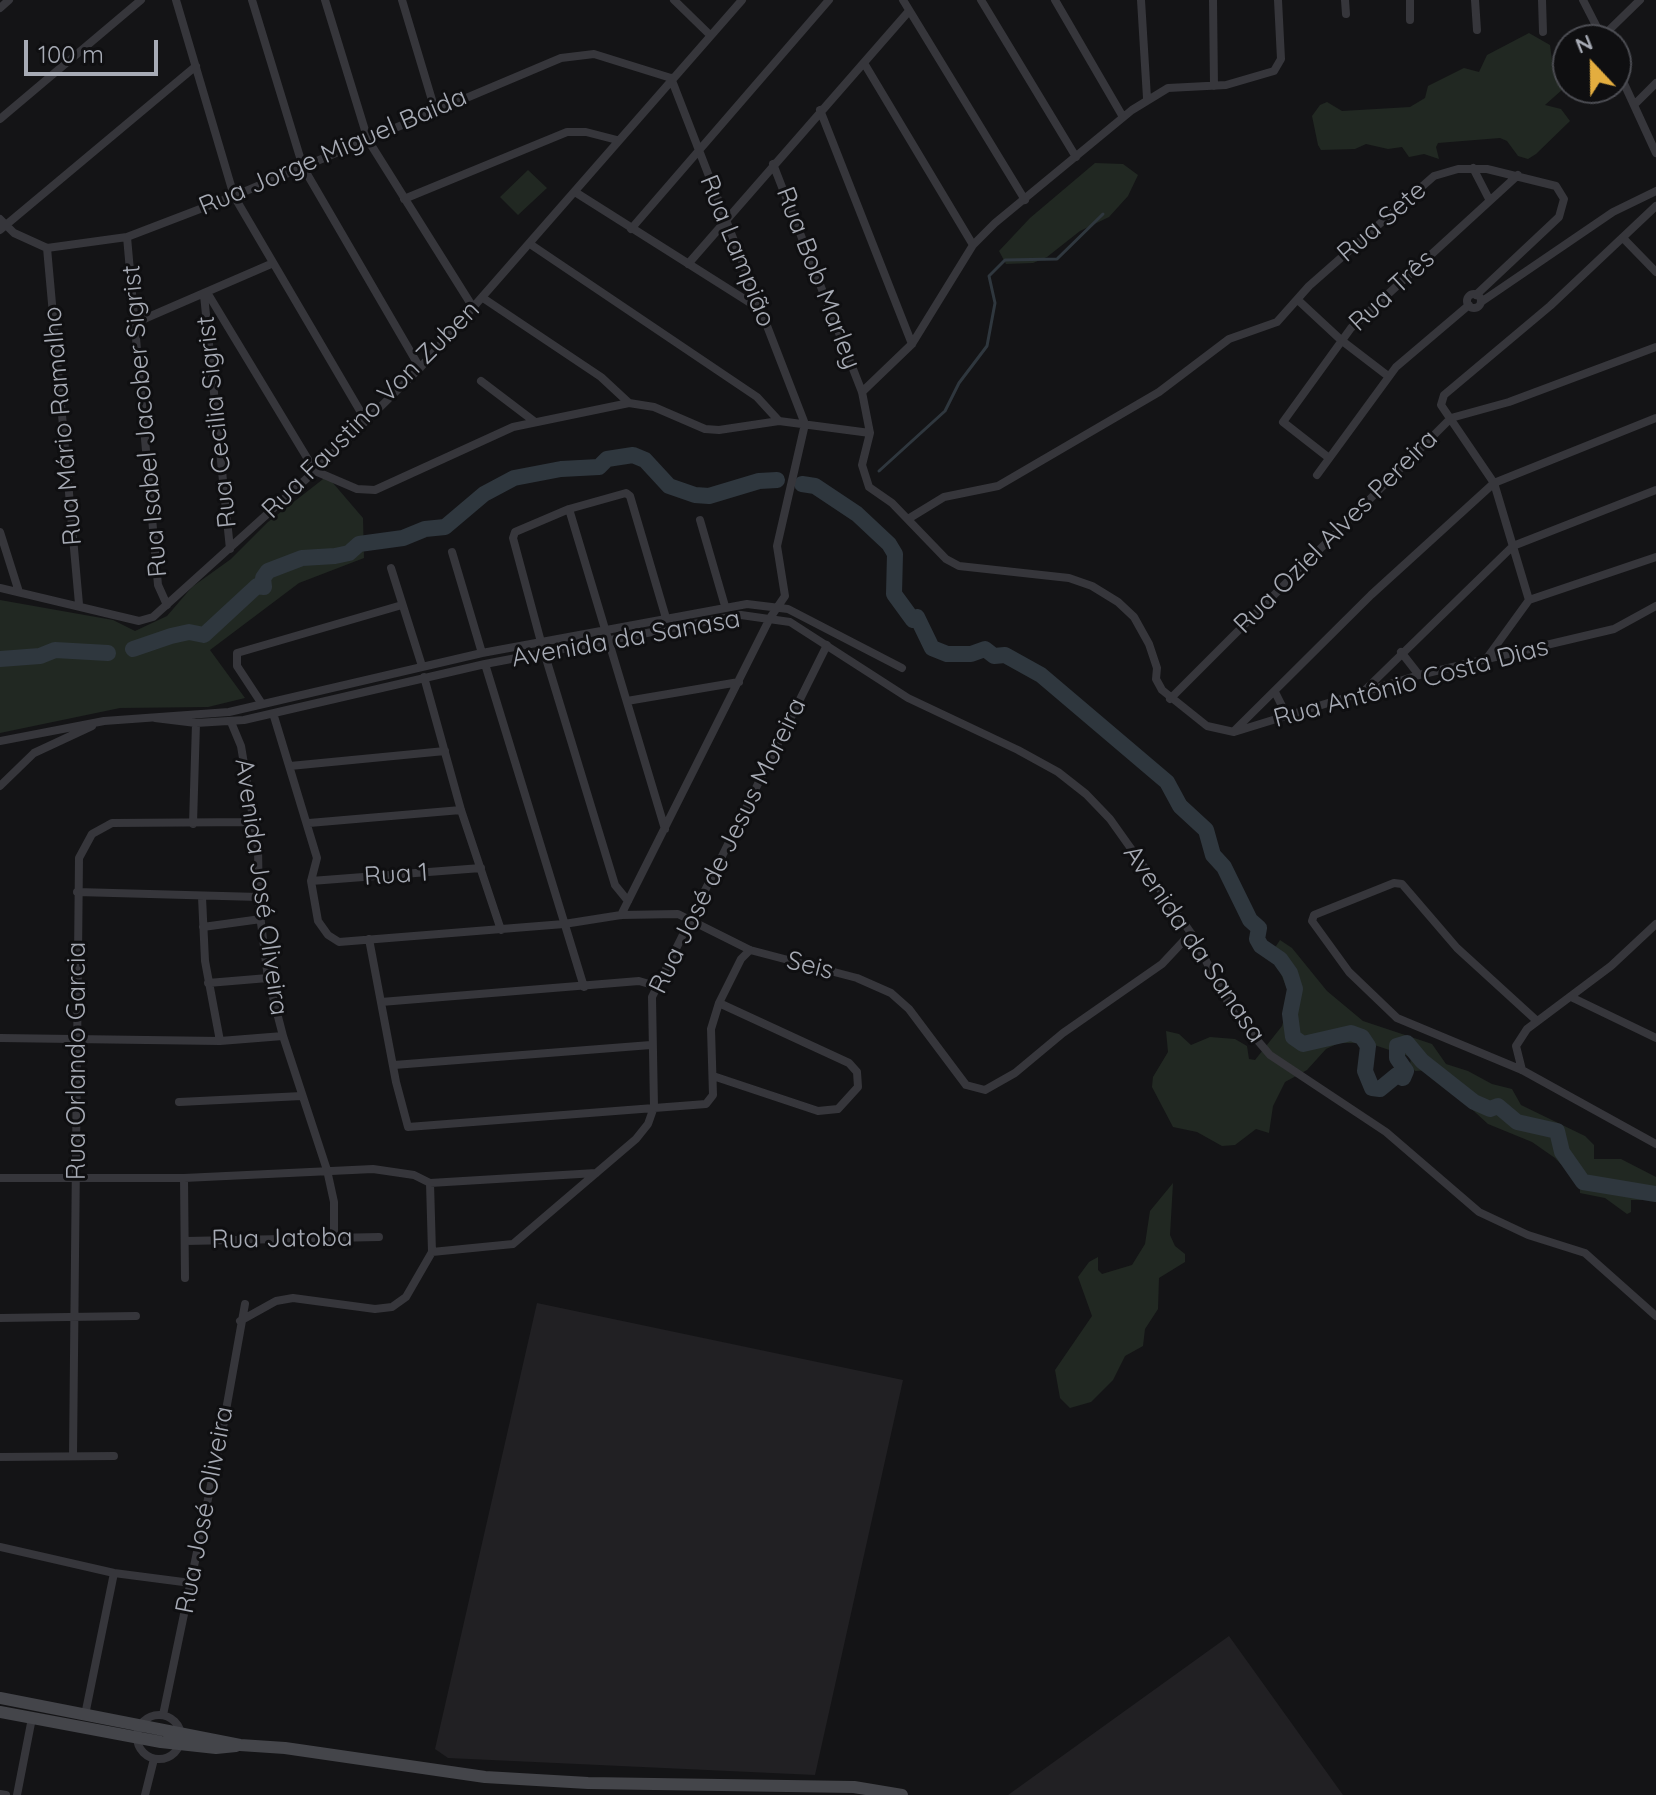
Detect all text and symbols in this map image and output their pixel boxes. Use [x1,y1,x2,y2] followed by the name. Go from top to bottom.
[28,24,162,74] scale bar
[1552,24,1632,104] north arrow
[1571,28,1596,60] text: N
[38,39,104,69] text: 100 m
[194,81,472,223] street label: Rua Jorge Miguel Baida
[692,171,782,331] street label: Rua Lampião
[1331,175,1433,269] street label: Rua Sete
[769,183,867,373] street label: Rua Bob Marley
[1343,244,1441,338] street label: Rua Três
[116,264,174,578] street label: Rua Isabel Jacober Sigrist
[256,295,486,525] street label: Rua Faustino Von Zuben
[37,305,89,547] street label: Rua Mário Ramalho
[190,315,244,529] street label: Rua Cecilia Sigrist
[1228,424,1444,640] street label: Rua Oziel Alves Pereira
[509,604,743,674] street label: Avenida da Sanasa
[1270,631,1552,735] street label: Rua Antônio Costa Dias
[643,693,813,999] street label: Rua José de Jesus Moreira
[228,757,294,1017] street label: Avenida José Oliveira
[1116,839,1272,1049] street label: Avenida da Sanasa
[363,857,429,893] street label: Rua 1
[61,942,93,1180] street label: Rua Orlando Garcia
[783,945,837,987] street label: Seis
[211,1222,353,1256] street label: Rua Jatoba
[170,1404,240,1616] street label: Rua José Oliveira

